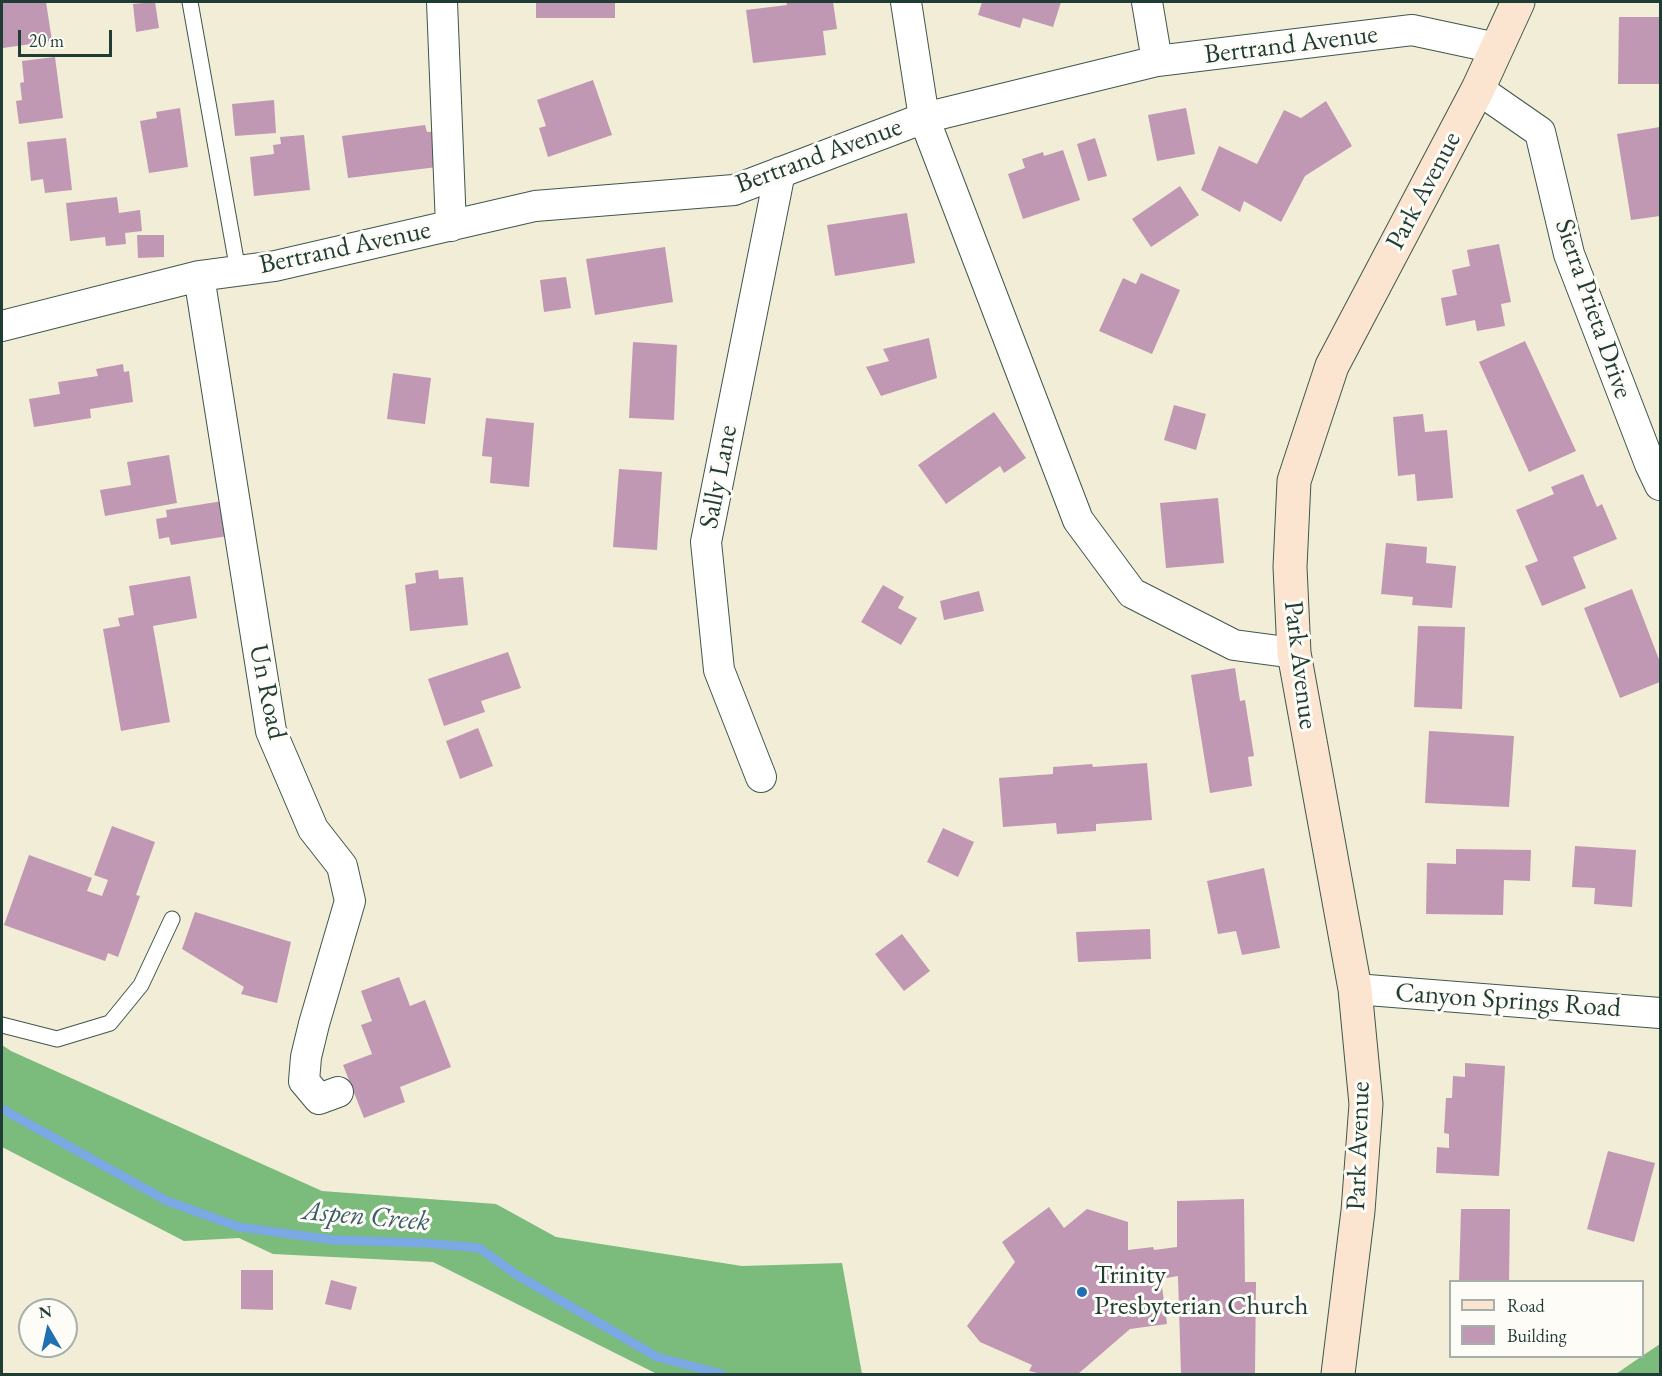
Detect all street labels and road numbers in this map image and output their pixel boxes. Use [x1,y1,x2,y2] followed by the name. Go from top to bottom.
[1202,18,1380,72] street label: Bertrand Avenue
[731,111,907,201] street label: Bertrand Avenue
[1379,126,1469,256] street label: Park Avenue
[256,214,434,282] street label: Bertrand Avenue
[1547,215,1639,403] street label: Sierra Prieta Drive
[693,422,745,532] street label: Sally Lane
[1276,599,1324,731] street label: Park Avenue
[241,642,293,742] street label: Un Road
[1394,977,1622,1025] street label: Canyon Springs Road
[1341,1081,1377,1211] street label: Park Avenue

